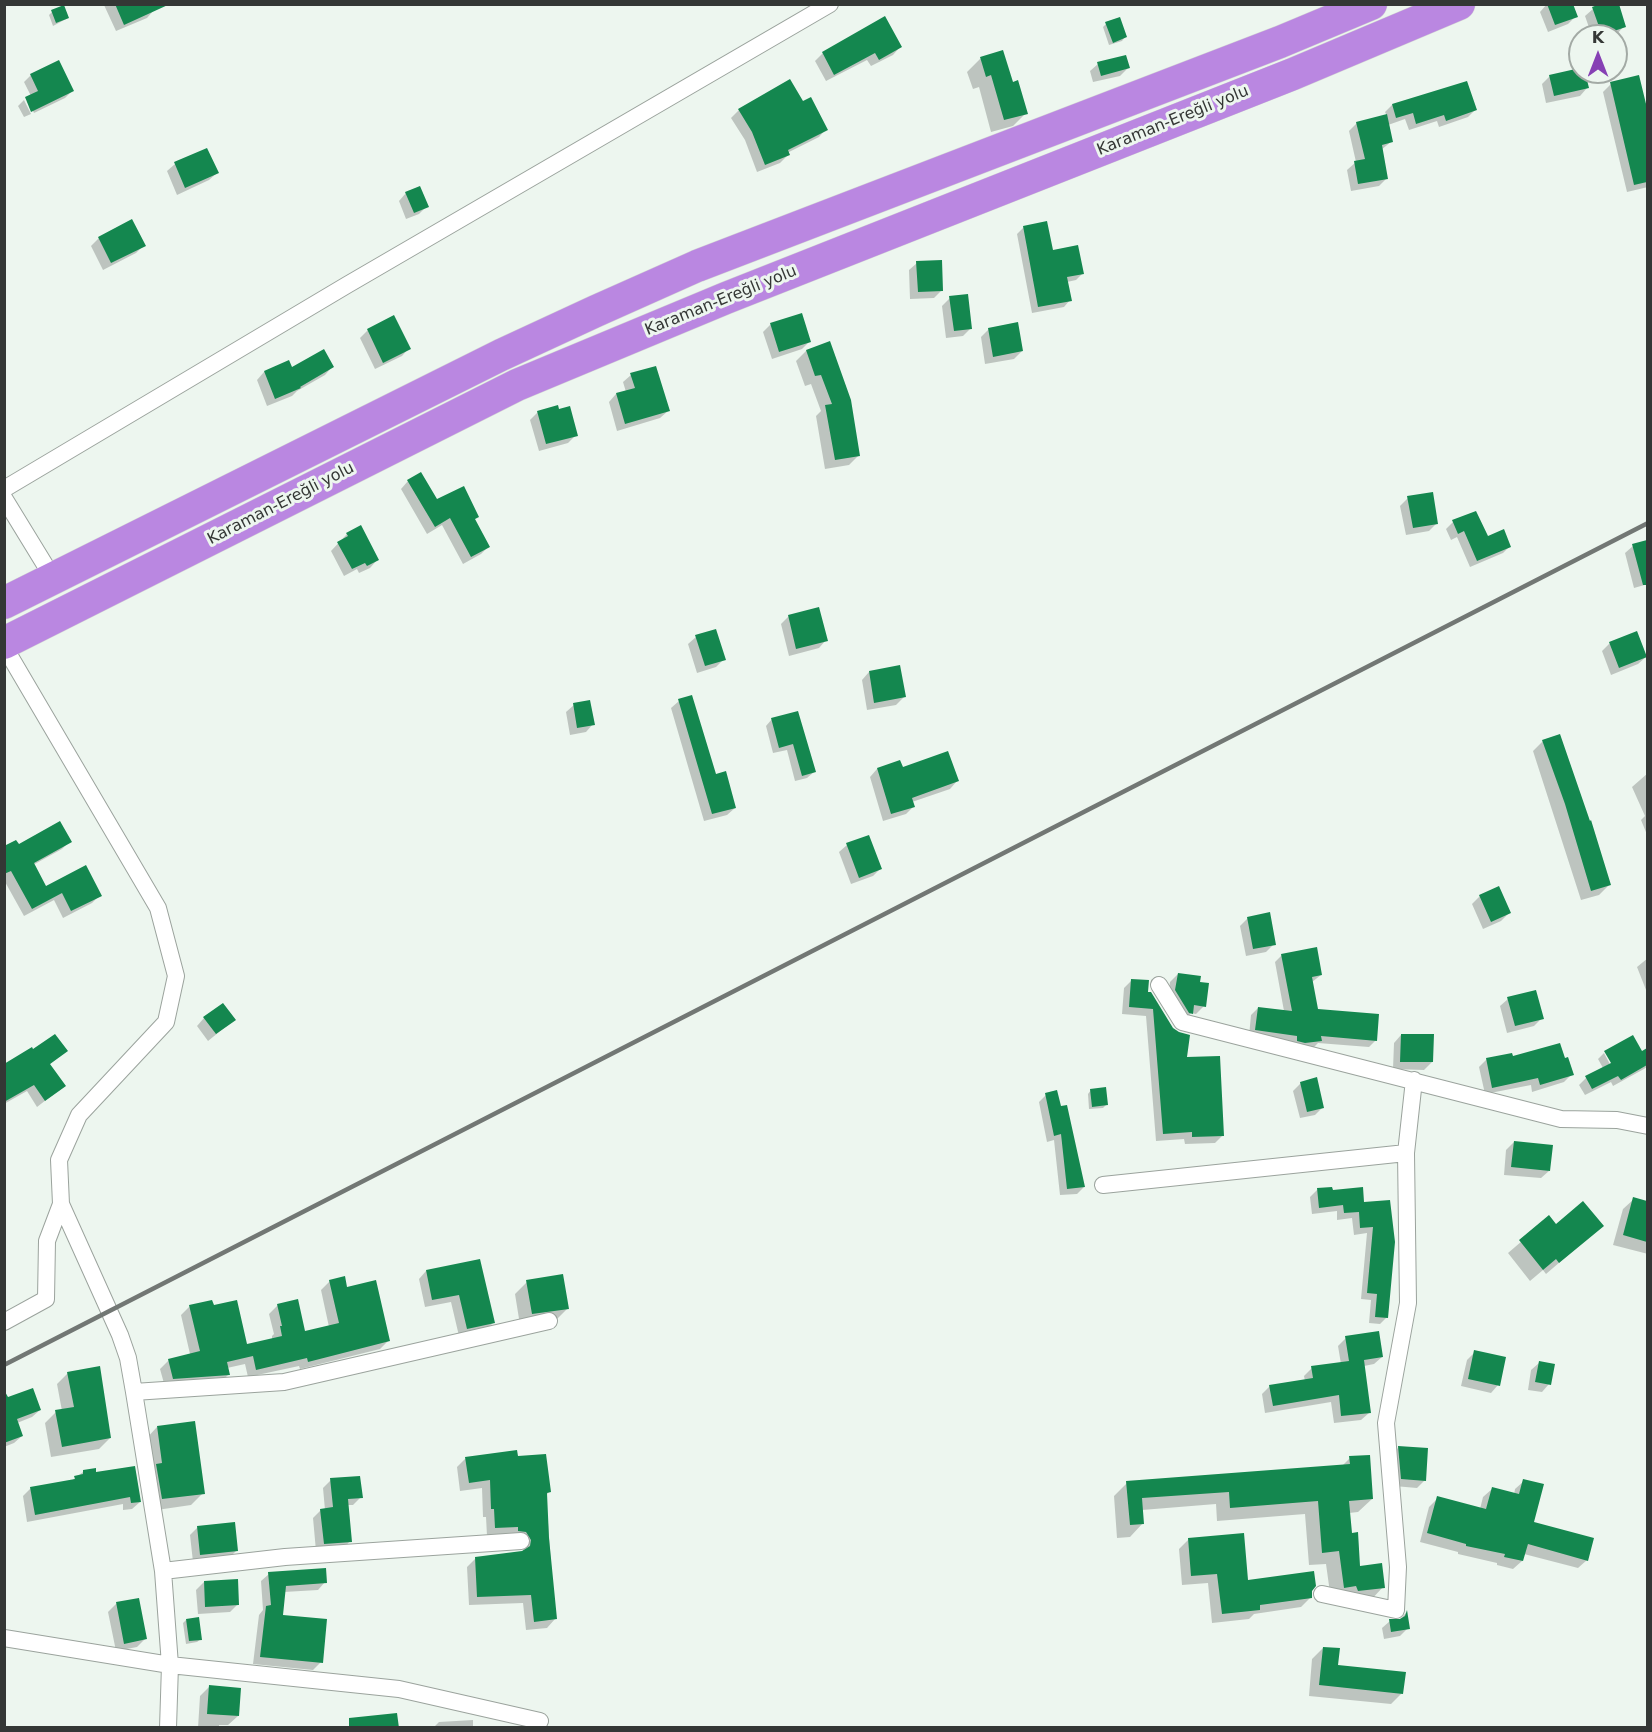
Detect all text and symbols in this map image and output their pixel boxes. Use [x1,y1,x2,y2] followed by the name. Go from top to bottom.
[1568,24,1628,84] north arrow
[1592,28,1604,47] text: K
[1094,82,1252,160] street label: Karaman-Ereğli yolu
[642,262,800,340] street label: Karaman-Ereğli yolu
[205,459,357,549] street label: Karaman-Ereğli yolu

